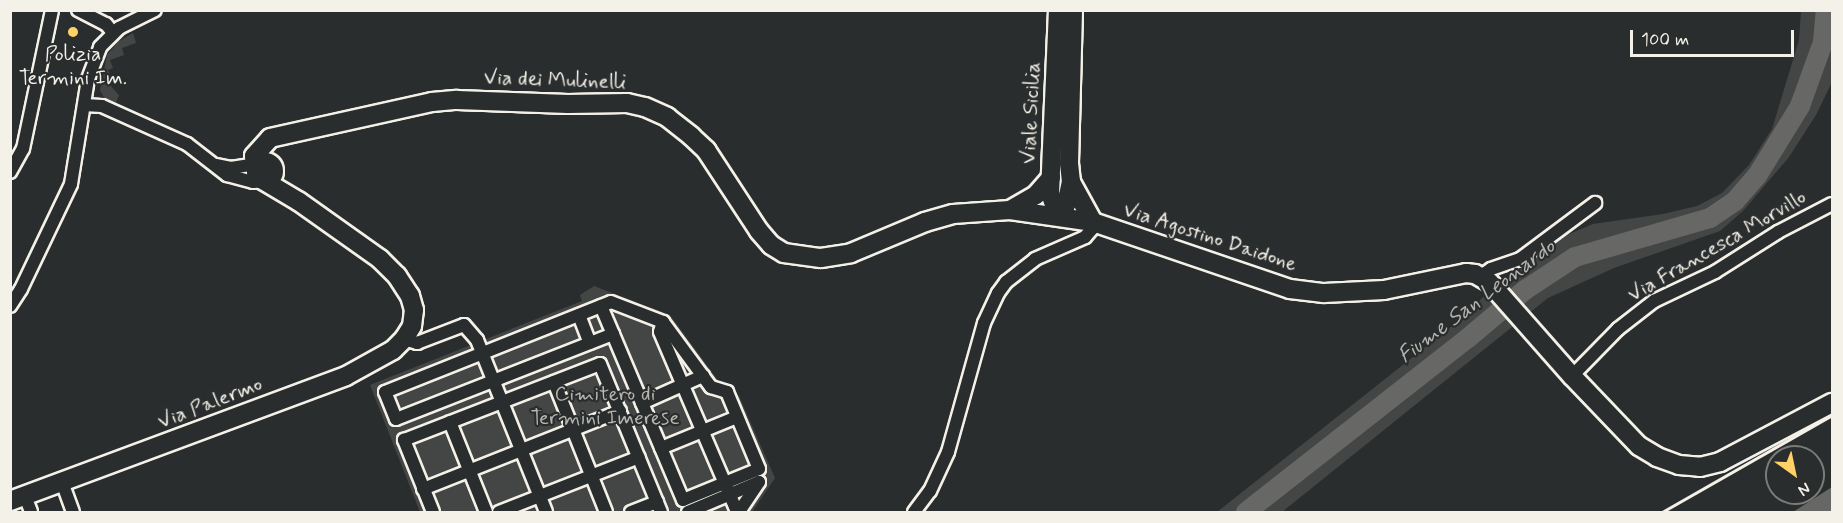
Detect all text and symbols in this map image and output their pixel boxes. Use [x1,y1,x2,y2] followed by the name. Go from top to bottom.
[1633,18,1796,56] scale bar
[66,25,80,39] marker: Polizia Termini Im.
[1641,28,1689,52] text: 100 m
[19,41,127,91] place label: Polizia Termini Im.
[1016,61,1046,165] street label: Viale Sicilia
[483,65,627,95] street label: Via dei Mulinelli
[1623,184,1811,308] street label: Via Francesca Morvillo
[1118,196,1302,278] street label: Via Agostino Daidone
[1393,234,1561,370] water label: Fiume San Leonardo
[156,372,264,434] street label: Via Palermo
[530,381,680,431] park label: Cimitero di Termini Imerese
[1765,445,1825,505] north arrow
[1794,477,1814,501] text: N

